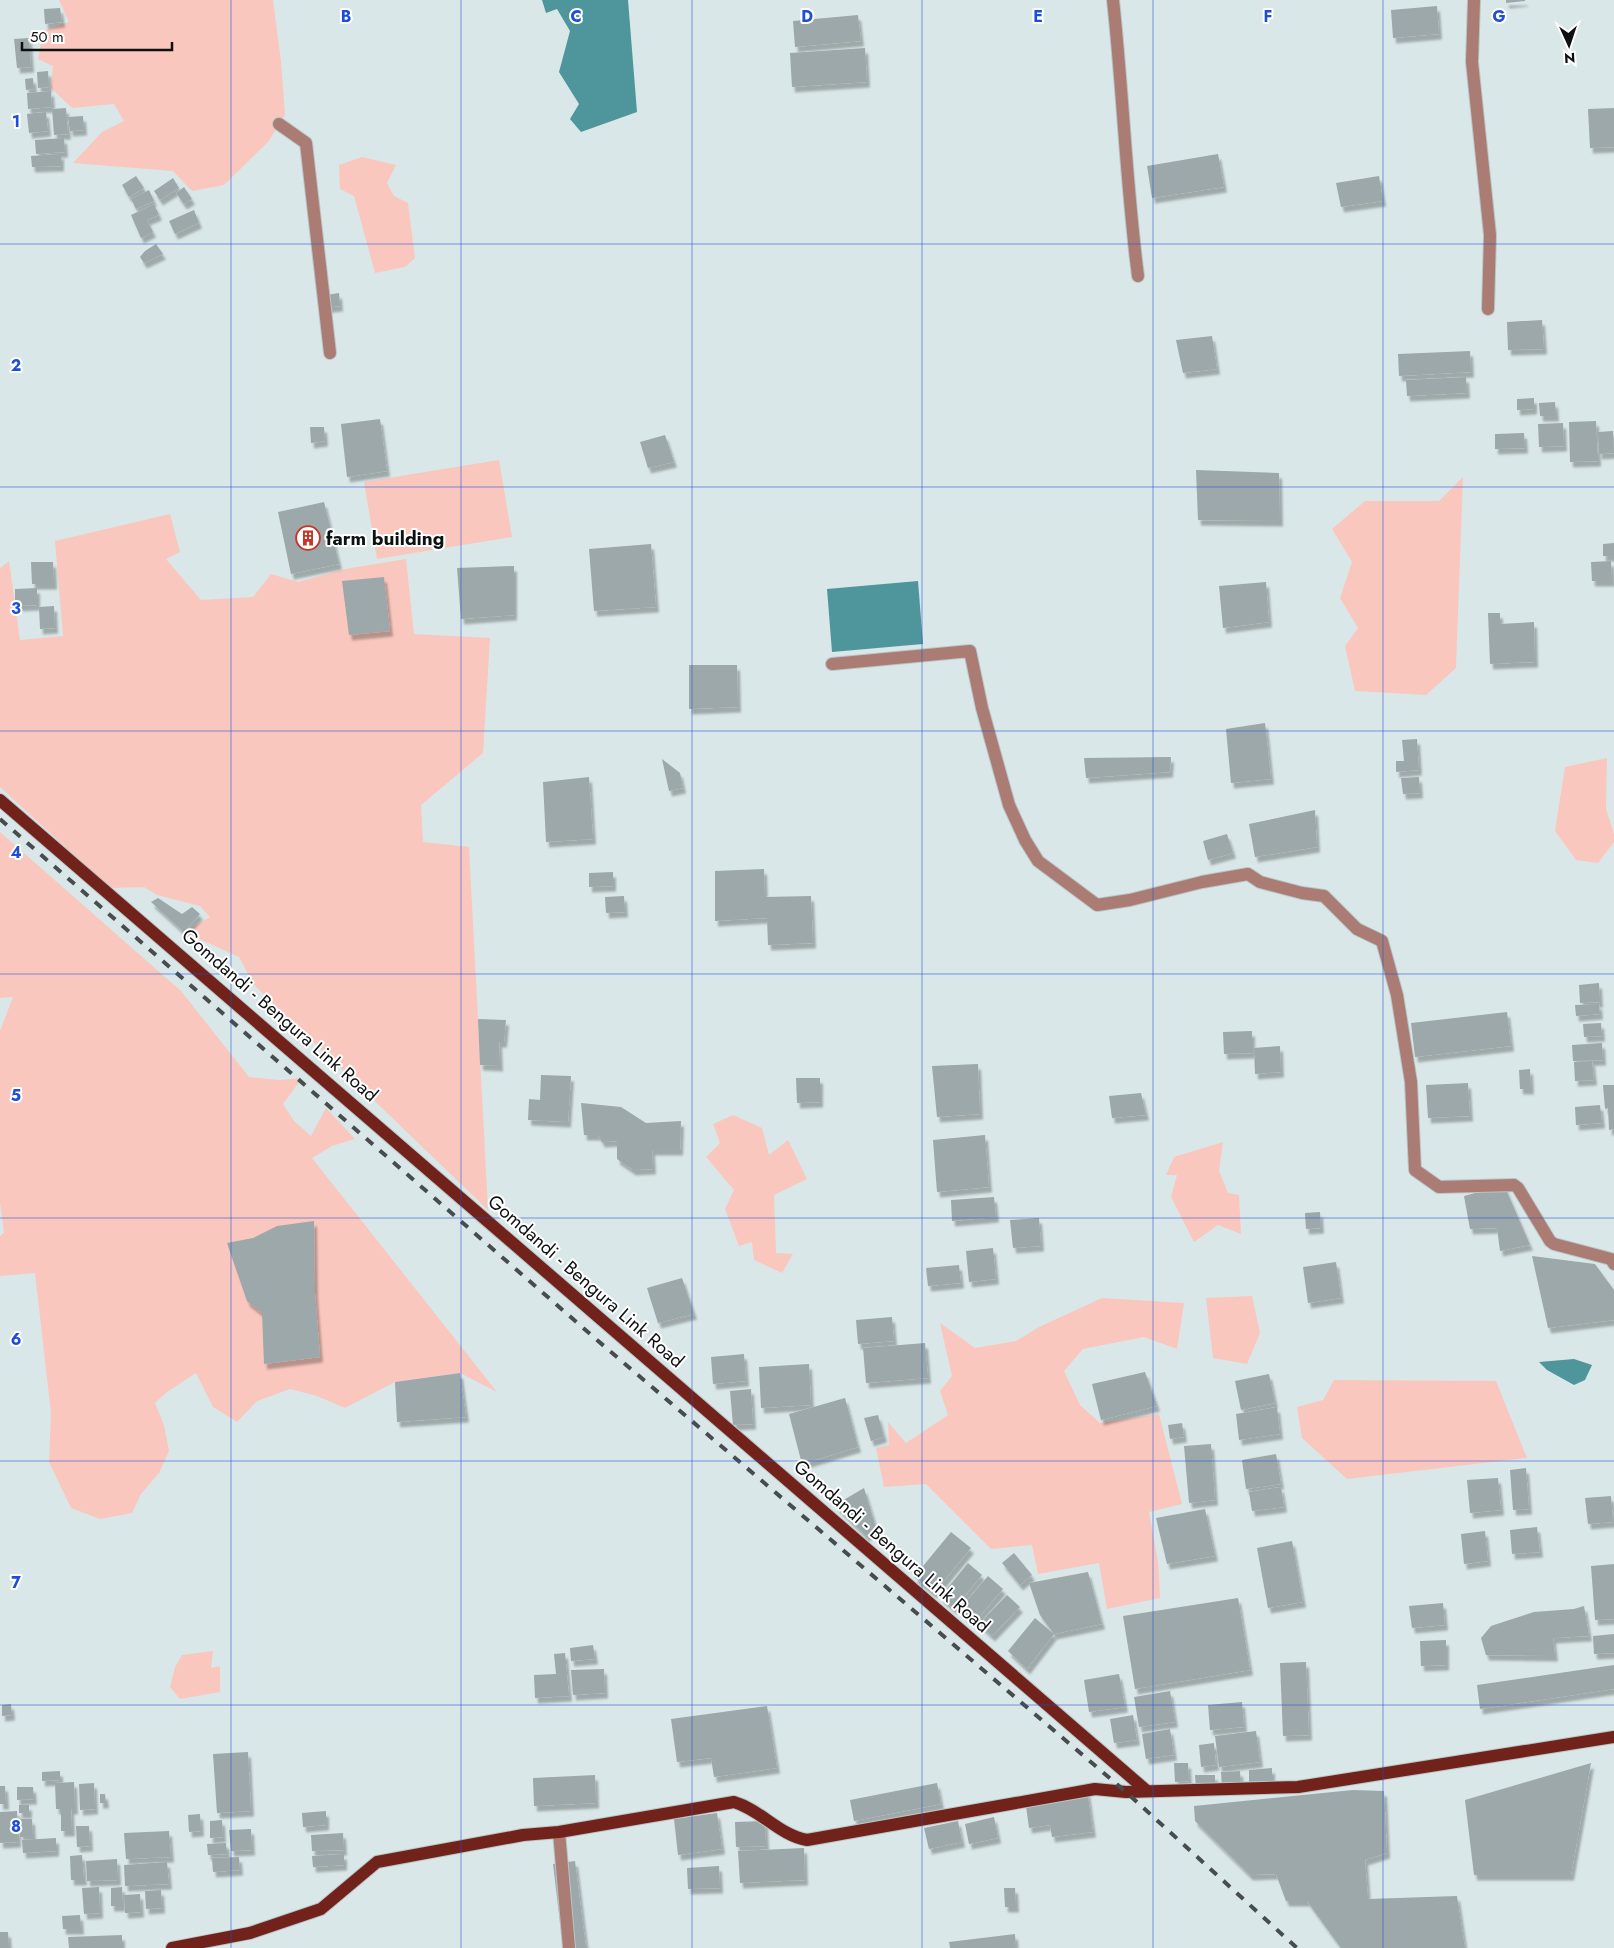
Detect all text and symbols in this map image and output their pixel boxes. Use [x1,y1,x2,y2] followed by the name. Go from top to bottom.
[341,5,351,28] text: B
[570,5,582,28] text: C
[801,5,813,28] text: D
[1033,5,1043,28] text: E
[1264,5,1272,28] text: F
[1492,5,1506,28] text: G
[22,20,172,52] scale bar
[1544,20,1594,70] north arrow
[30,26,64,48] text: 50 m
[1564,48,1576,68] text: N
[12,110,20,133] text: 1
[11,354,21,377] text: 2
[295,525,321,551] building icon: farm building
[326,525,444,552] place label: farm building
[11,597,21,620] text: 3
[10,841,22,864] text: 4
[176,922,384,1108] street label: Gomdandi - Bengura Link Road
[11,1084,21,1107] text: 5
[482,1188,690,1374] street label: Gomdandi - Bengura Link Road
[11,1328,21,1351] text: 6
[788,1453,996,1639] street label: Gomdandi - Bengura Link Road
[11,1571,21,1594] text: 7
[11,1815,21,1838] text: 8

